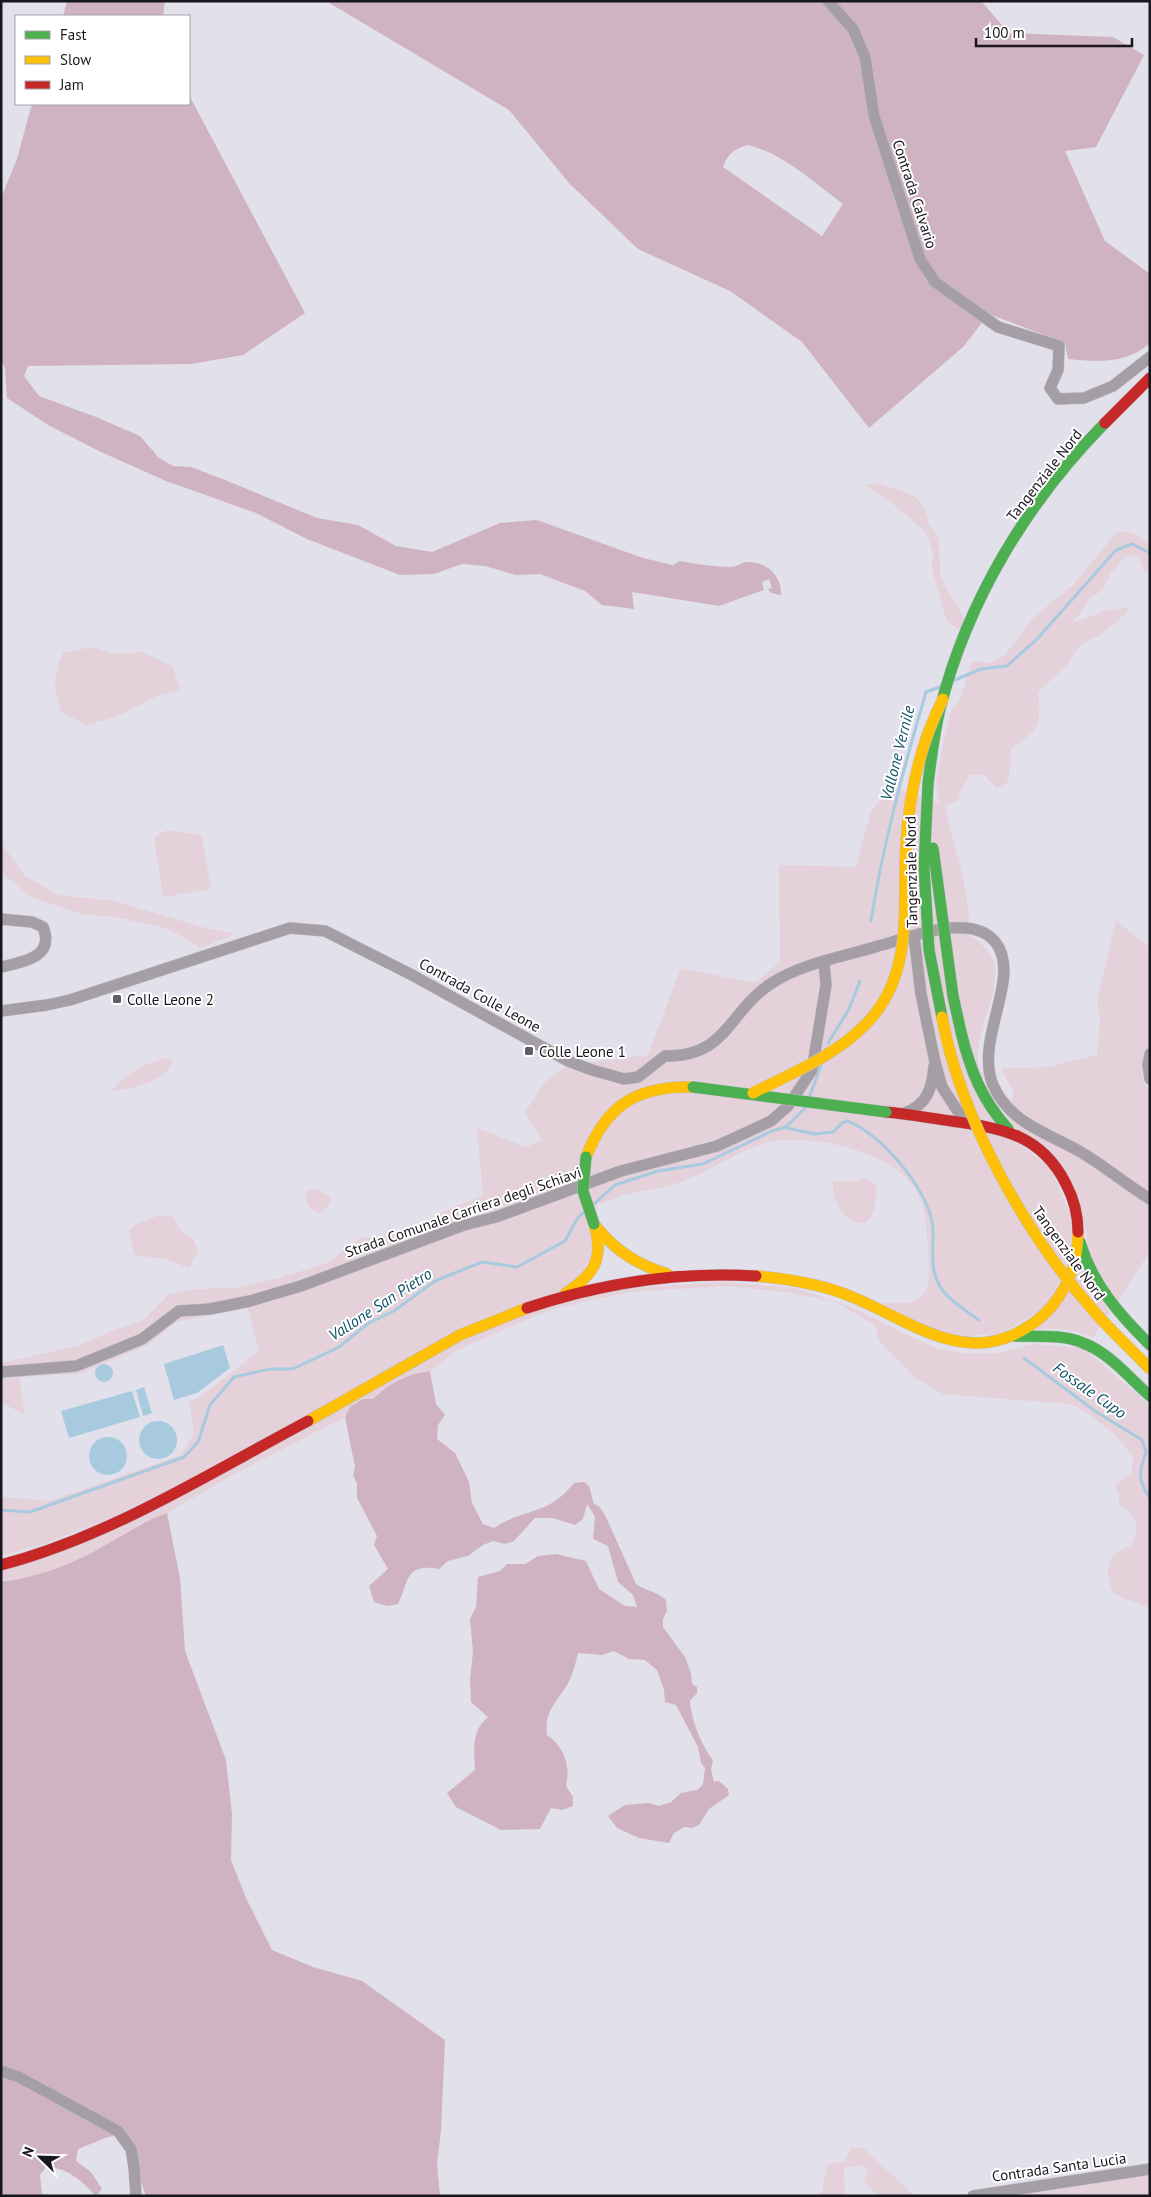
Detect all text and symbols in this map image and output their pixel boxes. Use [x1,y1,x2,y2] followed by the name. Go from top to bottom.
[15,15,190,105] legend
[976,15,1132,47] scale bar
[984,23,1025,42] text: 100 m
[60,25,87,44] text: Fast
[60,50,91,69] text: Slow
[59,75,84,94] text: Jam
[888,137,942,251] street label: Contrada Calvario
[1002,425,1086,525] street label: Tangenziale Nord
[876,703,919,802] water label: Vallone Vernile
[901,816,921,928] street label: Tangenziale Nord
[416,954,544,1036] street label: Contrada Colle Leone
[127,990,214,1009] place label: Colle Leone 2
[111,993,123,1005] marker: Colle Leone 2
[539,1042,626,1061] place label: Colle Leone 1
[523,1045,535,1057] marker: Colle Leone 1
[342,1163,584,1261] street label: Strada Comunale Carriera degli Schiavi
[1028,1202,1110,1304] street label: Tangenziale Nord
[325,1263,436,1345] water label: Vallone San Pietro
[1050,1357,1131,1423] water label: Fossale Cupo
[15,2132,65,2182] north arrow
[18,2144,38,2160] text: N
[991,2148,1127,2186] street label: Contrada Santa Lucia

